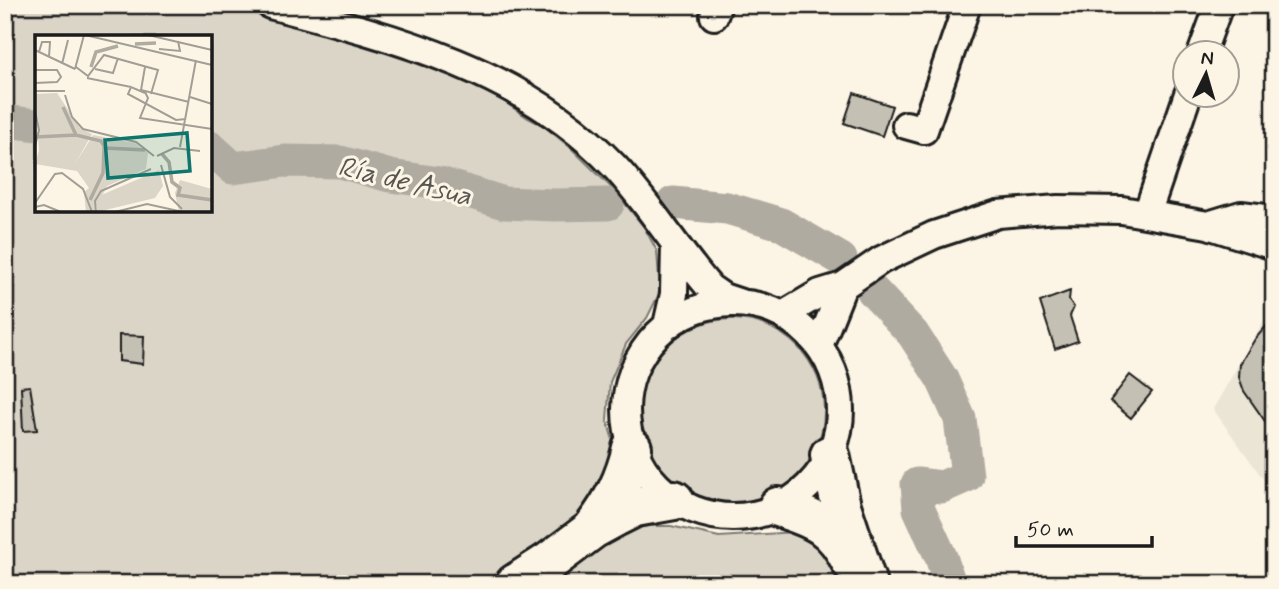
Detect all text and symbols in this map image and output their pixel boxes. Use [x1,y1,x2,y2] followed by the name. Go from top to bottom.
[35,35,212,212] inset map
[1170,38,1240,108] north arrow
[1200,46,1215,72] text: N
[334,149,475,216] water label: Ría de Asua
[1016,505,1153,549] scale bar
[1027,516,1074,544] text: 50 m

